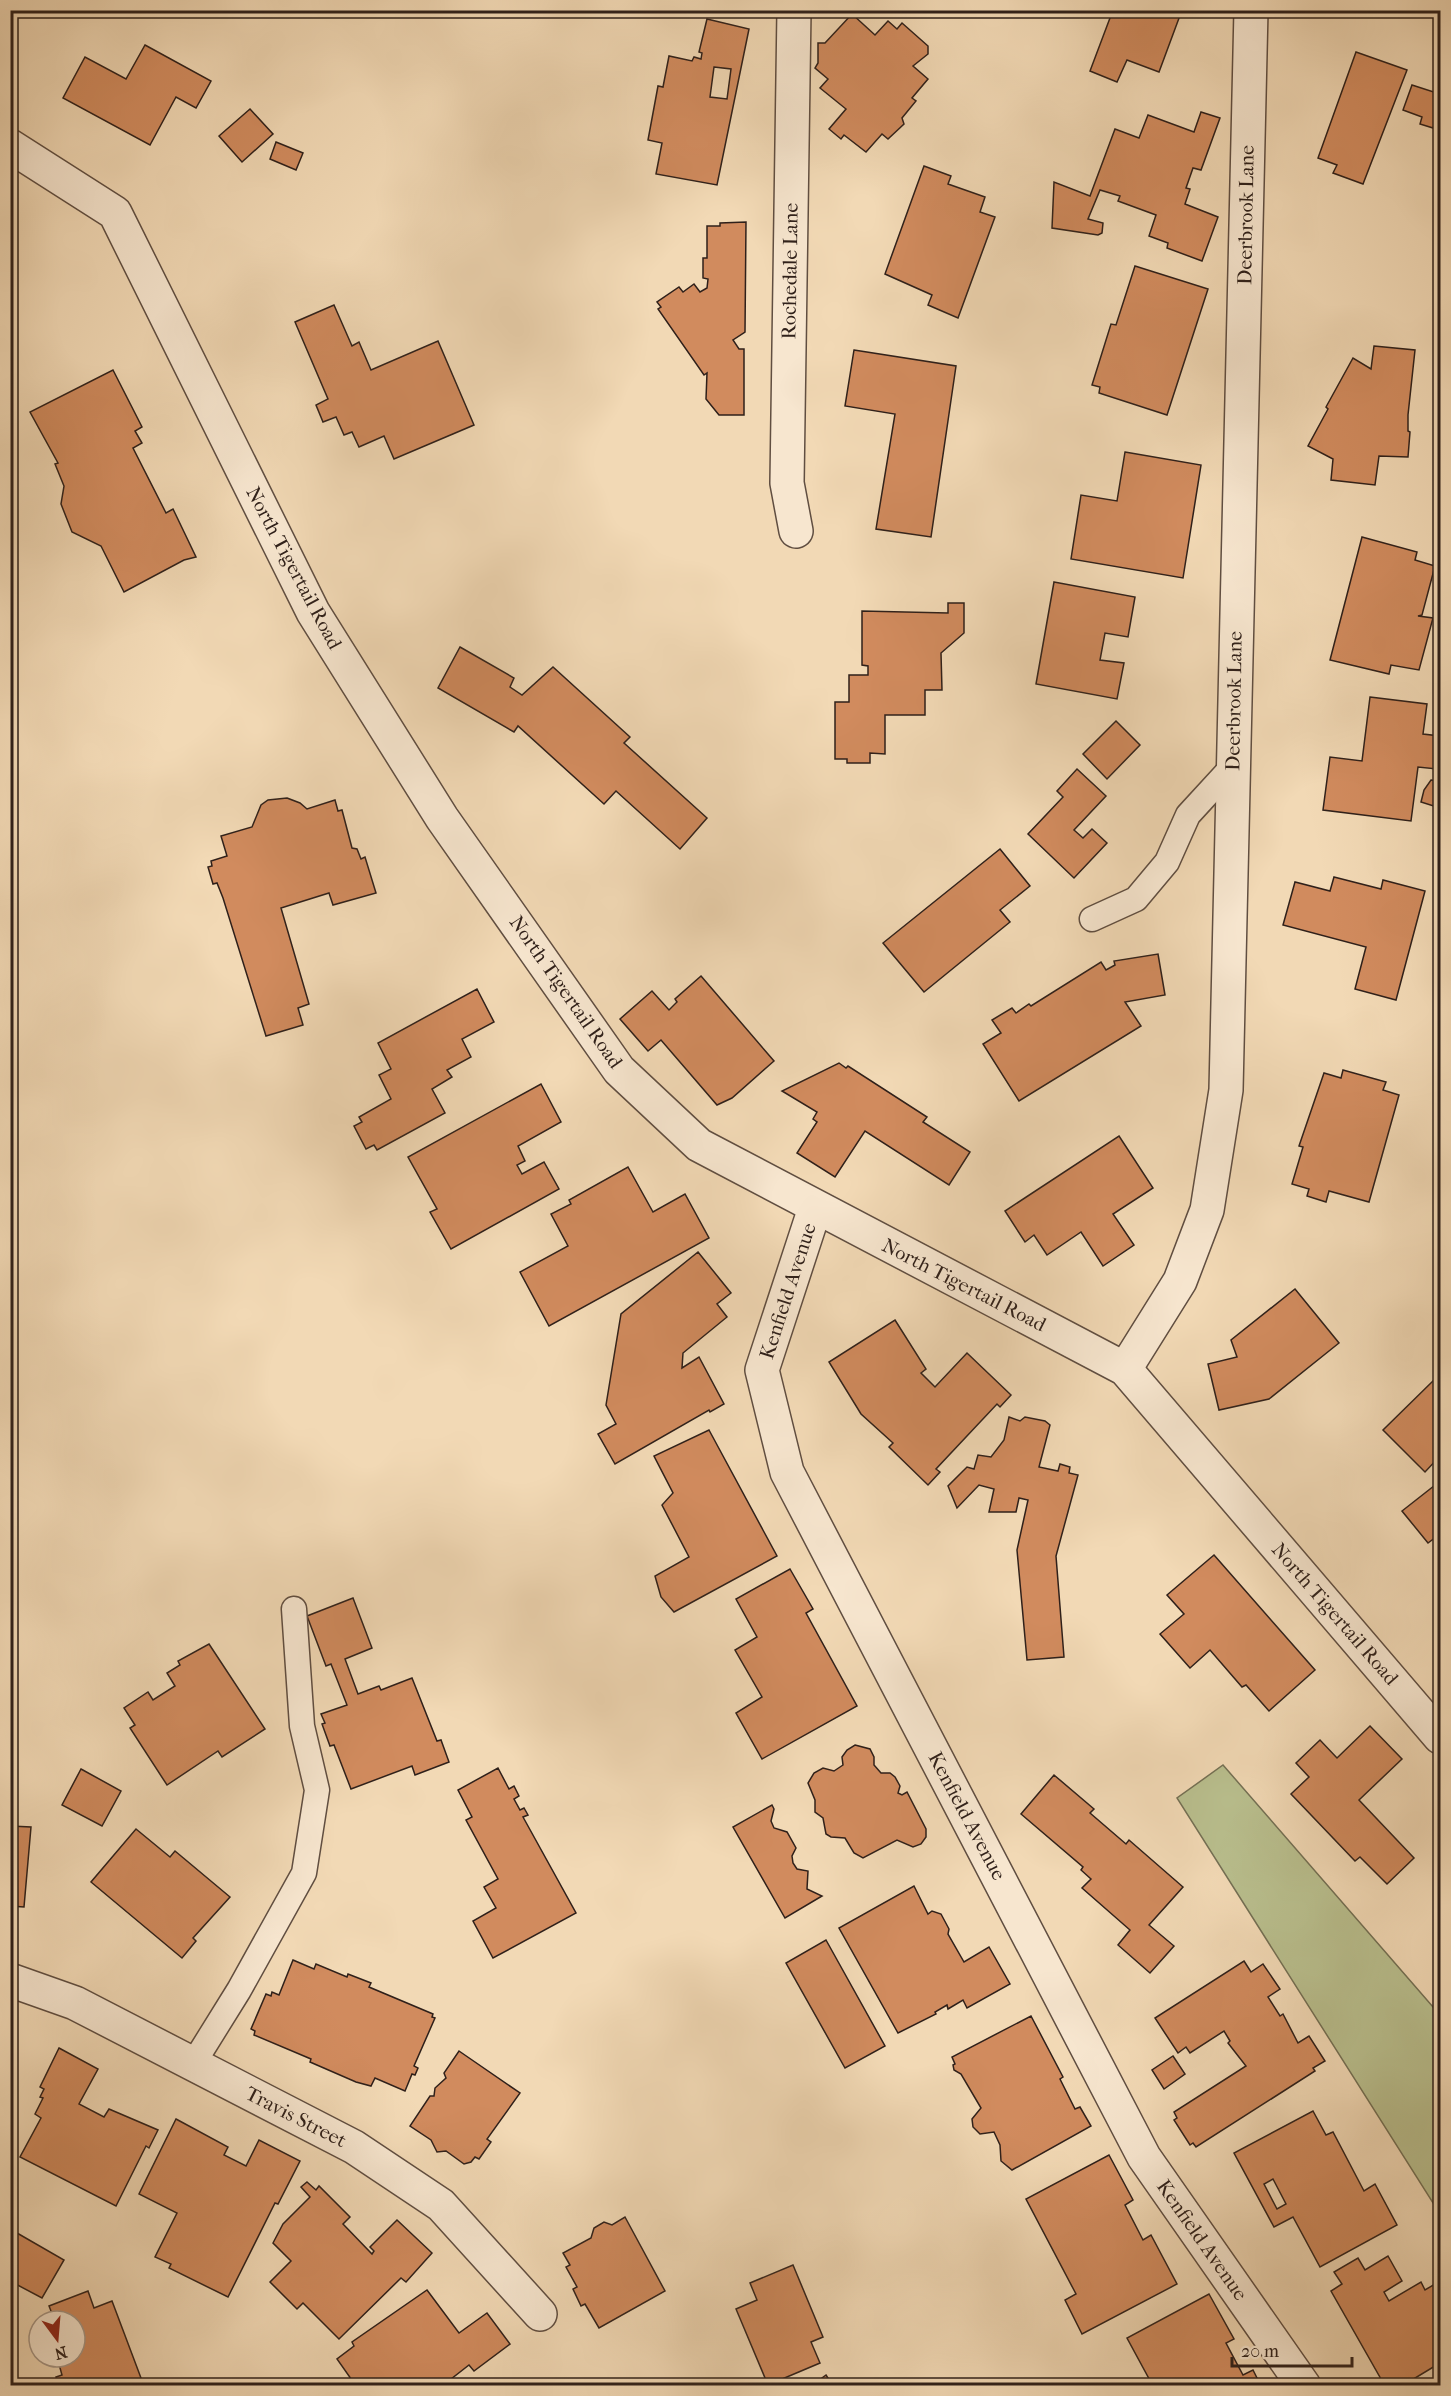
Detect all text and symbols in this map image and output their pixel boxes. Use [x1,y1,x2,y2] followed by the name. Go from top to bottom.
[1233,145,1259,285] street label: Deerbrook Lane
[777,202,803,340] street label: Rochedale Lane
[241,483,347,654] street label: North Tigertail Road
[1221,631,1247,771] street label: Deerbrook Lane
[505,911,628,1074] street label: North Tigertail Road
[755,1220,821,1362] street label: Kenfield Avenue
[878,1234,1051,1337] street label: North Tigertail Road
[1267,1538,1404,1691] street label: North Tigertail Road
[924,1748,1010,1884] street label: Kenfield Avenue
[242,2082,350,2152] street label: Travis Street
[1152,2175,1252,2305] street label: Kenfield Avenue
[27,2309,87,2369] north arrow
[1232,2330,1352,2368] scale bar
[1241,2341,1279,2362] text: 20 m
[52,2342,69,2364] text: N

